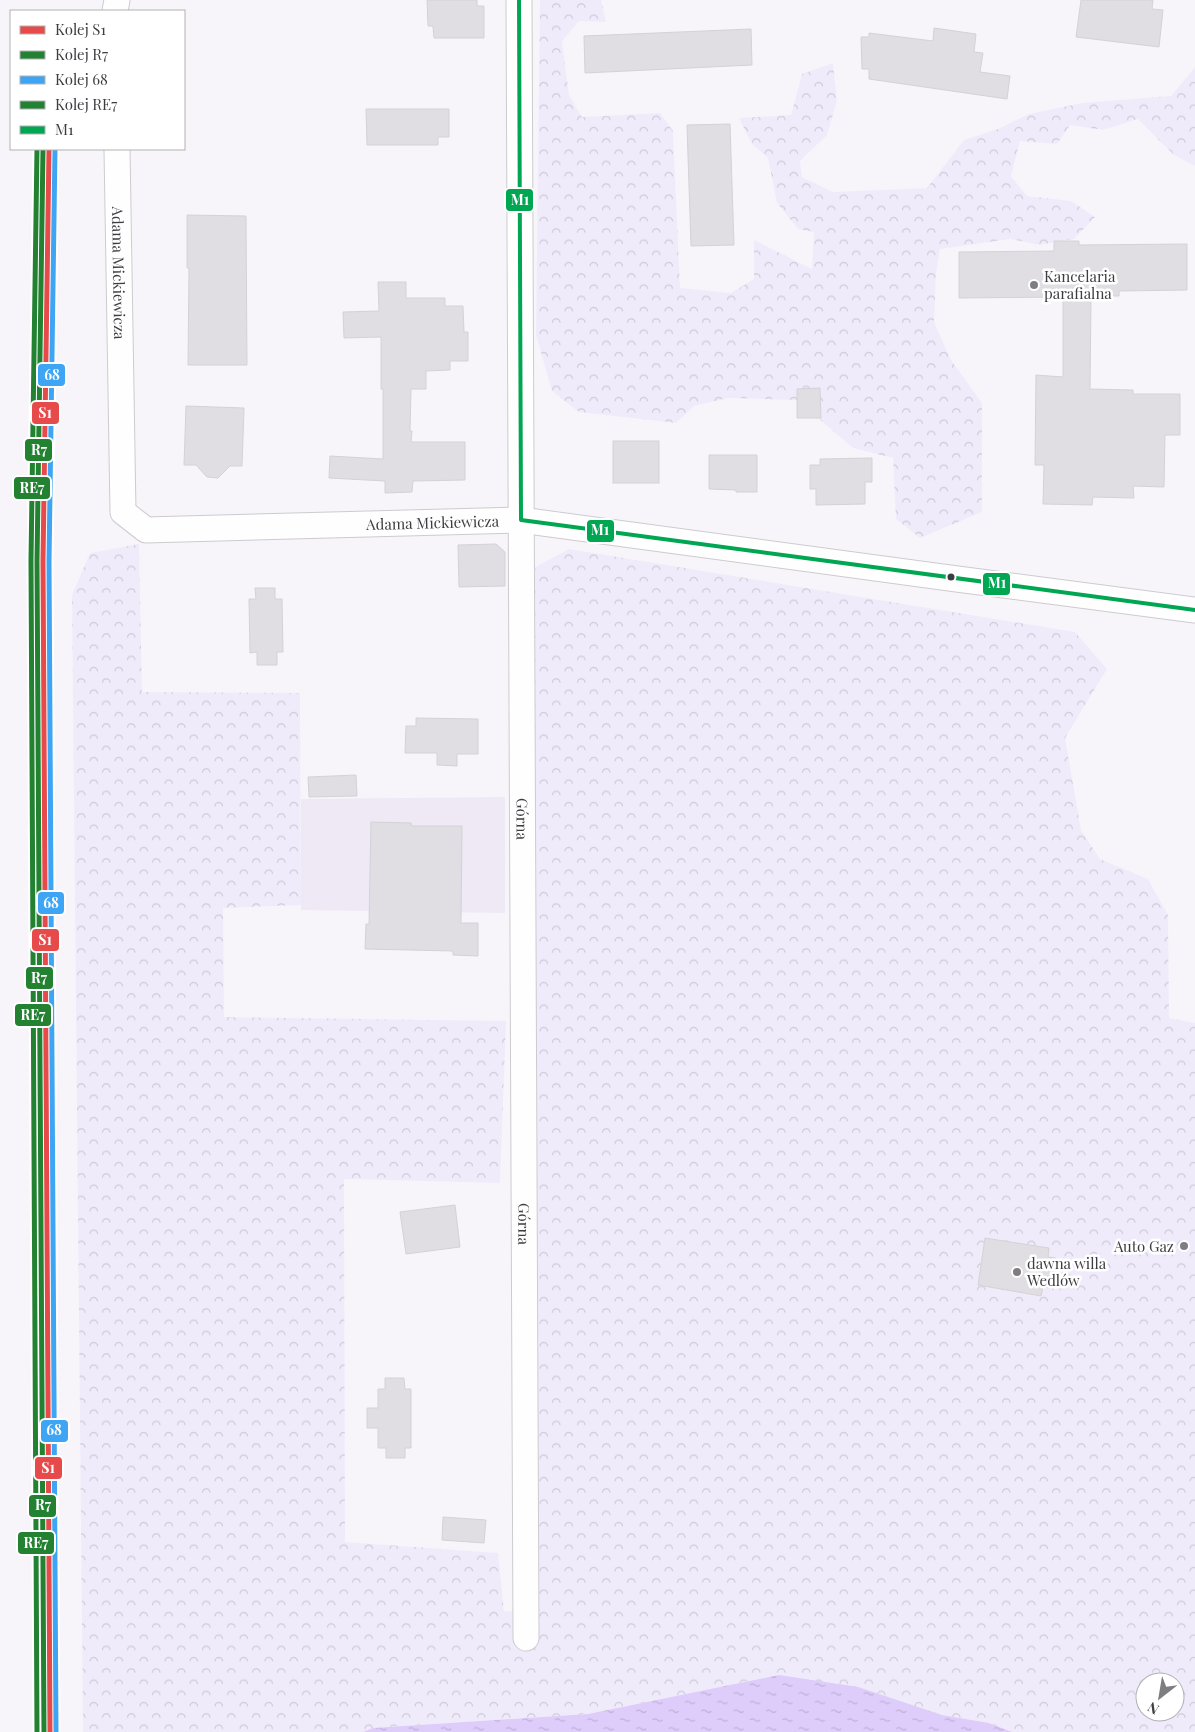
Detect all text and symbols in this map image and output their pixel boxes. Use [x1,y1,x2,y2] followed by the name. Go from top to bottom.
[10,10,185,150] legend
[55,19,106,39] text: Kolej S1
[55,44,108,64] text: Kolej R7
[55,69,108,89] text: Kolej 68
[55,94,117,114] text: Kolej RE7
[55,119,74,139] text: M1
[505,188,534,212] line badge: M1
[511,190,529,209] text: M1
[108,205,130,340] street label: Adama Mickiewicza
[1044,266,1116,303] place label: Kancelaria parafialna
[1028,279,1040,291] marker: Kancelaria parafialna
[37,363,66,387] line badge: 68
[44,365,60,384] text: 68
[31,401,60,425] line badge: S1
[38,403,52,422] text: S1
[24,438,53,462] line badge: R7
[31,440,48,459] text: R7
[13,476,51,500] line badge: RE7
[20,478,45,497] text: RE7
[365,511,500,534] street label: Adama Mickiewicza
[586,519,615,543] line badge: M1
[591,520,609,539] text: M1
[946,572,956,582] unlabelled marker
[982,572,1011,596] line badge: M1
[988,573,1006,592] text: M1
[512,798,533,841] street label: Górna
[37,891,65,915] line badge: 68
[43,893,59,912] text: 68
[31,928,60,952] line badge: S1
[38,930,52,949] text: S1
[25,966,54,990] line badge: R7
[31,968,48,987] text: R7
[14,1003,52,1027] line badge: RE7
[21,1005,46,1024] text: RE7
[514,1203,534,1246] street label: Górna
[1113,1236,1174,1256] place label: Auto Gaz
[1178,1240,1190,1252] marker: Auto Gaz
[1026,1253,1107,1290] place label: dawna willa Wedlów
[1011,1266,1023,1278] marker: dawna willa Wedlów
[40,1419,69,1443] line badge: 68
[46,1420,62,1439] text: 68
[34,1456,63,1480] line badge: S1
[41,1458,55,1477] text: S1
[28,1494,57,1518] line badge: R7
[35,1495,52,1514] text: R7
[17,1531,55,1555] line badge: RE7
[24,1533,49,1552] text: RE7
[1135,1672,1185,1722] north arrow
[1144,1698,1162,1719] text: N

